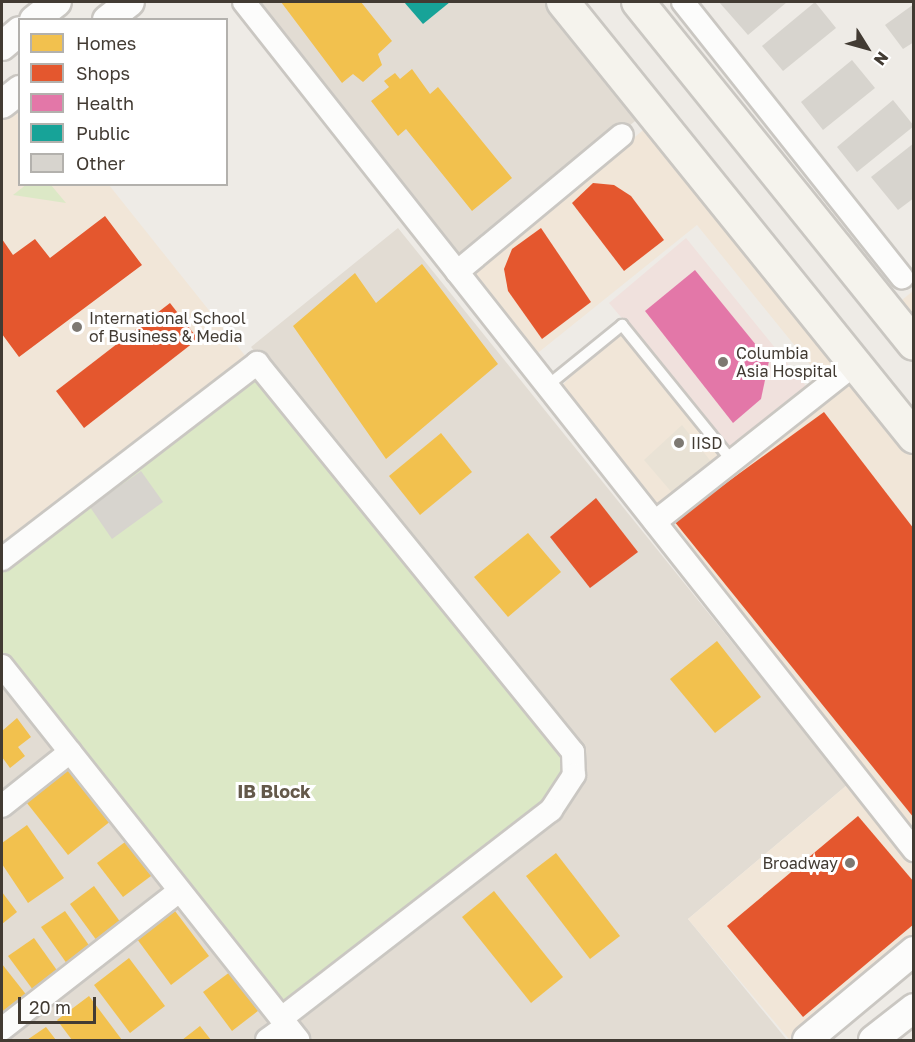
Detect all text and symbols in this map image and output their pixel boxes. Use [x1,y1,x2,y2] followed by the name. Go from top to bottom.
[18,18,228,186] legend
[837,18,897,78] north arrow
[76,32,136,54] text: Homes
[870,48,893,70] text: N
[76,62,130,84] text: Shops
[76,92,134,114] text: Health
[76,122,130,144] text: Public
[76,152,125,174] text: Other
[89,308,246,346] place label: International School of Business & Media
[70,320,84,334] marker: International School of Business & Media
[736,343,837,381] place label: Columbia Asia Hospital
[714,353,732,371] marker: Columbia Asia Hospital
[691,433,722,453] place label: IISD
[672,436,686,450] marker: IISD
[237,780,311,802] district label: IB Block
[762,853,838,873] place label: Broadway
[843,856,857,870] marker: Broadway
[21,985,99,1023] scale bar
[29,996,71,1018] text: 20 m

